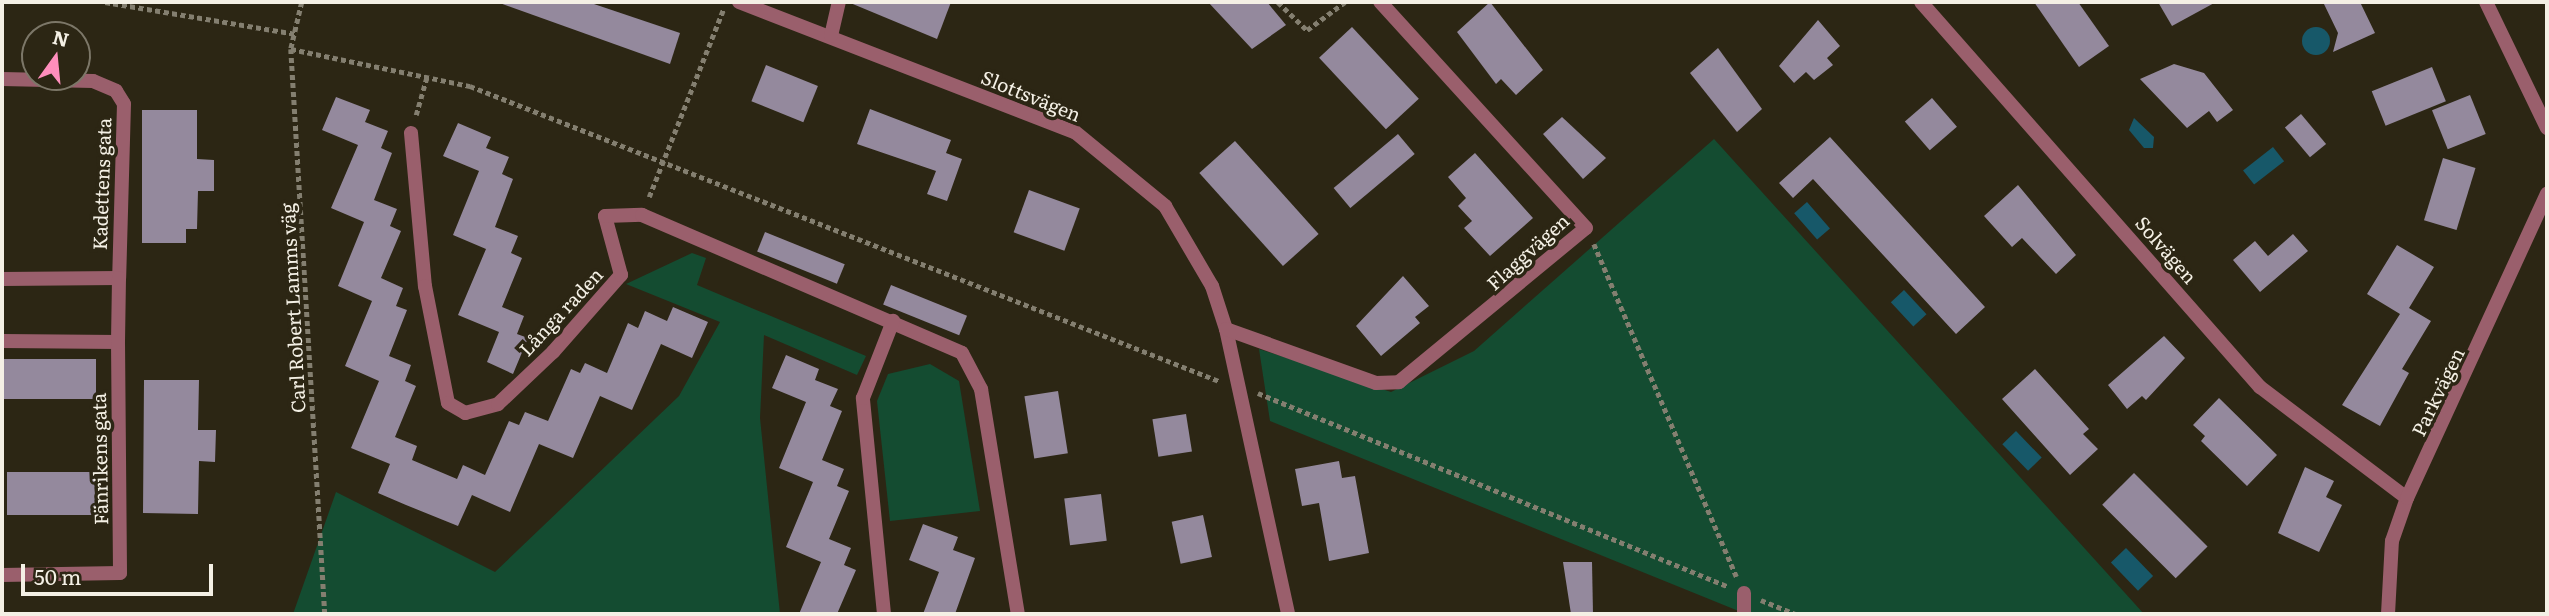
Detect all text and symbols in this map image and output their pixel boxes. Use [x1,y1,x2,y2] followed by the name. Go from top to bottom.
[21,21,91,91] north arrow
[50,22,72,53] text: N
[978,66,1084,126] street label: Slottsvägen
[88,117,116,251] street label: Kadettens gata
[276,202,310,414] street label: Carl Robert Lamms väg
[1482,209,1574,295] street label: Flaggvägen
[2131,212,2201,288] street label: Solvägen
[514,263,608,361] street label: Långa raden
[2407,344,2469,440] street label: Parkvägen
[87,393,113,525] street label: Fänrikens gata
[24,550,217,594] scale bar
[34,560,81,591] text: 50 m

